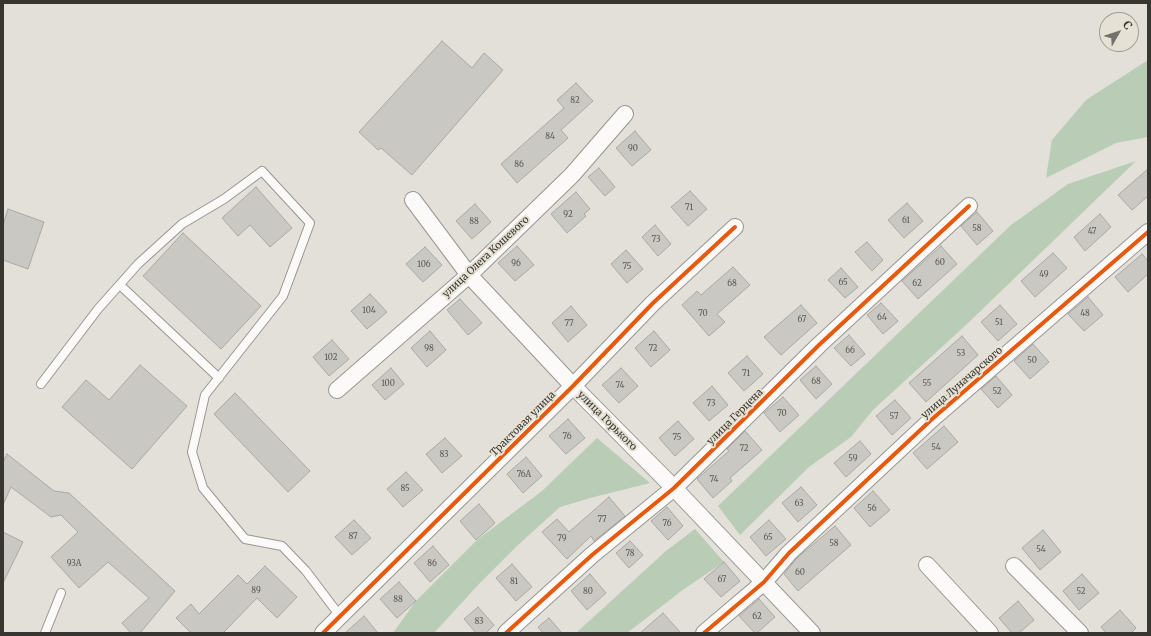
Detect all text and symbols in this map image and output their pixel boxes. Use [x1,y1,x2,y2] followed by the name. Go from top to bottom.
[1099,12,1139,52] north arrow
[1120,18,1135,32] text: С
[570,96,580,106] house number: 82
[545,132,555,142] house number: 84
[628,144,638,154] house number: 90
[514,160,524,170] house number: 86
[685,203,693,213] house number: 71
[563,210,573,220] house number: 92
[440,214,532,300] street label: улица Олега Кошевого
[902,216,910,226] house number: 61
[469,217,479,227] house number: 88
[972,224,982,234] house number: 58
[1088,227,1096,237] house number: 47
[652,235,660,245] house number: 73
[935,258,945,268] house number: 60
[511,259,521,269] house number: 96
[417,260,431,270] house number: 106
[623,262,631,272] house number: 75
[1039,270,1049,280] house number: 49
[838,278,848,288] house number: 65
[727,279,737,289] house number: 68
[912,279,922,289] house number: 62
[362,306,376,316] house number: 104
[698,309,708,319] house number: 70
[1080,309,1090,319] house number: 48
[877,313,887,323] house number: 64
[798,315,806,325] house number: 67
[995,318,1003,328] house number: 51
[564,319,574,329] house number: 77
[424,344,434,354] house number: 98
[648,344,658,354] house number: 72
[919,345,1005,421] street label: улица Луначарского
[845,346,855,356] house number: 66
[957,349,965,359] house number: 53
[325,353,337,363] house number: 102
[1027,356,1037,366] house number: 50
[742,369,750,379] house number: 71
[811,377,821,387] house number: 68
[381,379,395,389] house number: 100
[923,379,931,389] house number: 55
[616,381,624,391] house number: 74
[705,387,765,447] street label: улица Герцена
[992,387,1002,397] house number: 52
[488,389,558,459] street label: Трактовая улица
[575,389,639,453] street label: улица Горького
[707,399,715,409] house number: 73
[777,409,787,419] house number: 70
[890,412,898,422] house number: 57
[563,432,571,442] house number: 76
[673,433,681,443] house number: 75
[931,443,941,453] house number: 54
[739,444,749,454] house number: 72
[439,450,449,460] house number: 83
[848,454,858,464] house number: 59
[517,470,531,480] house number: 76А
[710,475,718,485] house number: 74
[400,484,410,494] house number: 85
[795,499,803,509] house number: 63
[867,504,877,514] house number: 56
[597,515,607,525] house number: 77
[663,519,671,529] house number: 76
[348,532,358,542] house number: 87
[763,533,773,543] house number: 65
[557,534,567,544] house number: 79
[829,539,839,549] house number: 58
[1036,545,1046,555] house number: 54
[625,549,635,559] house number: 78
[67,559,81,569] house number: 93А
[427,559,437,569] house number: 86
[795,568,805,578] house number: 60
[718,575,726,585] house number: 67
[510,577,518,587] house number: 81
[251,586,261,596] house number: 89
[583,587,593,597] house number: 80
[1076,587,1086,597] house number: 52
[393,595,403,605] house number: 88
[752,612,762,622] house number: 62
[474,617,484,627] house number: 83

